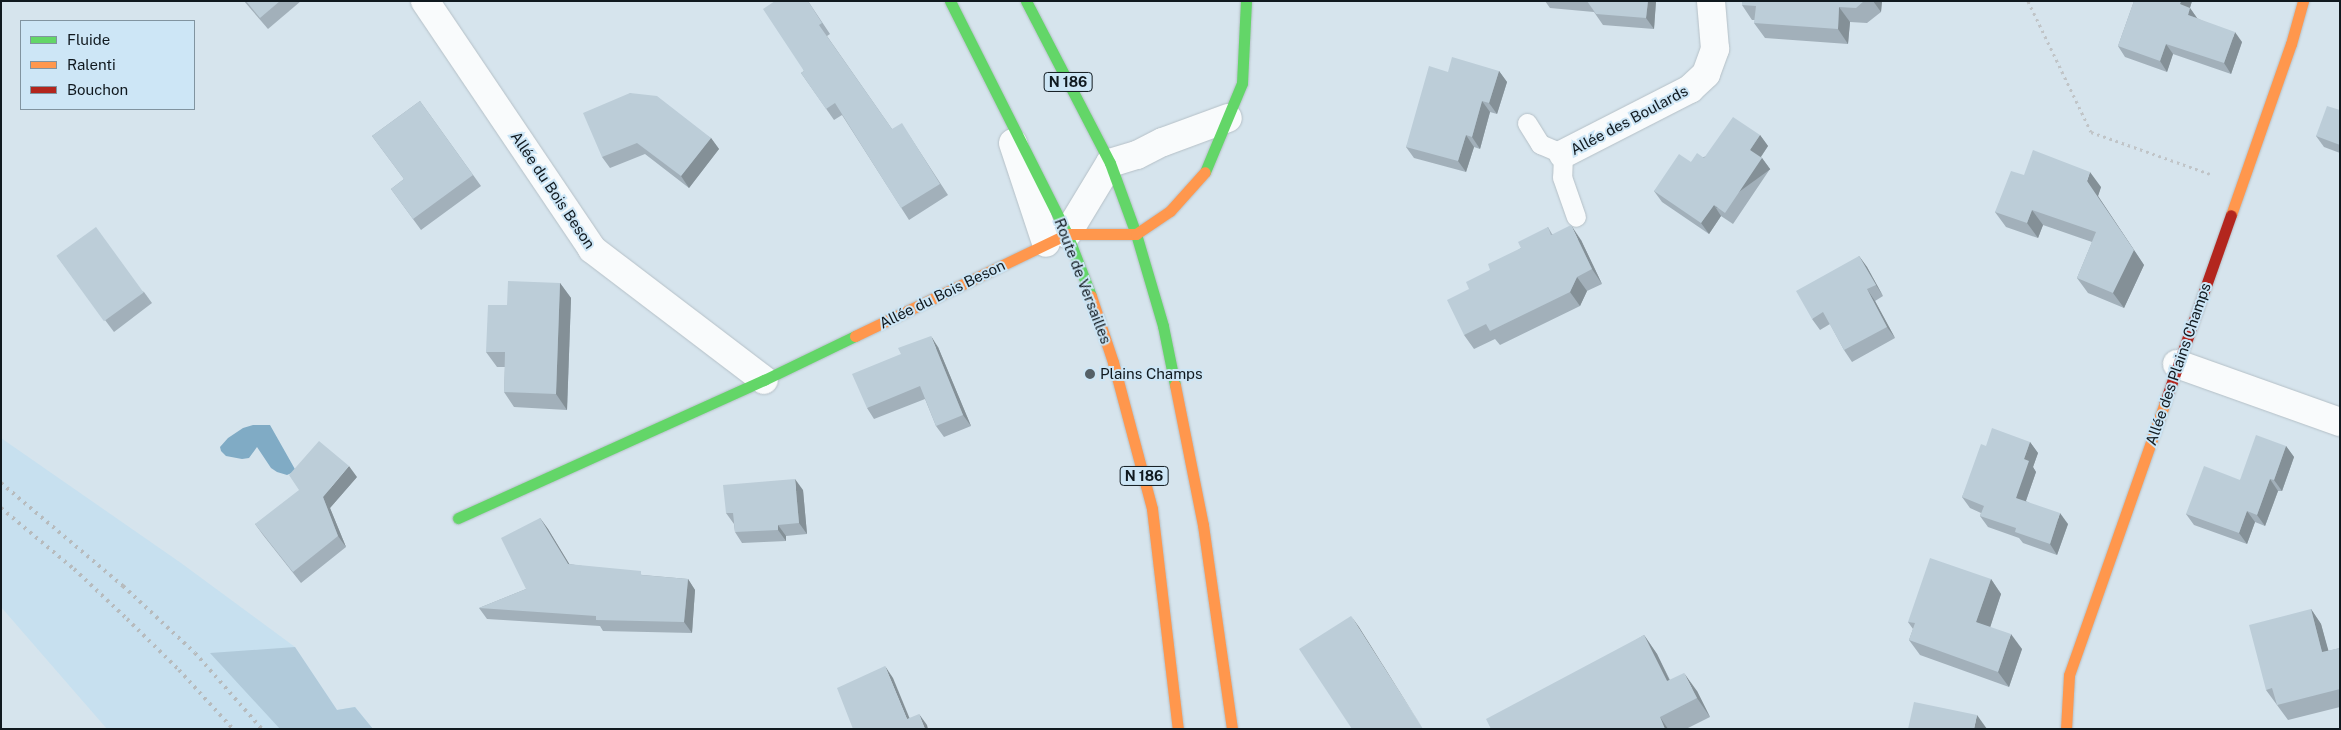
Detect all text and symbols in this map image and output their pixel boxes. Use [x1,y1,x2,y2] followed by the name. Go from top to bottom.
[20,20,195,110] legend
[67,31,110,48] text: Fluide
[67,56,116,73] text: Ralenti
[1043,70,1093,94] road number: N 186
[67,81,128,98] text: Bouchon
[1567,81,1691,159] street label: Allée des Boulards
[507,128,599,252] street label: Allée du Bois Beson
[1051,215,1115,347] street label: Route de Versailles
[876,256,1008,332] street label: Allée du Bois Beson
[2142,280,2214,448] street label: Allée des Plains Champs
[1100,365,1203,383] place label: Plains Champs
[1084,368,1096,380] marker: Plains Champs
[1119,464,1169,488] road number: N 186

